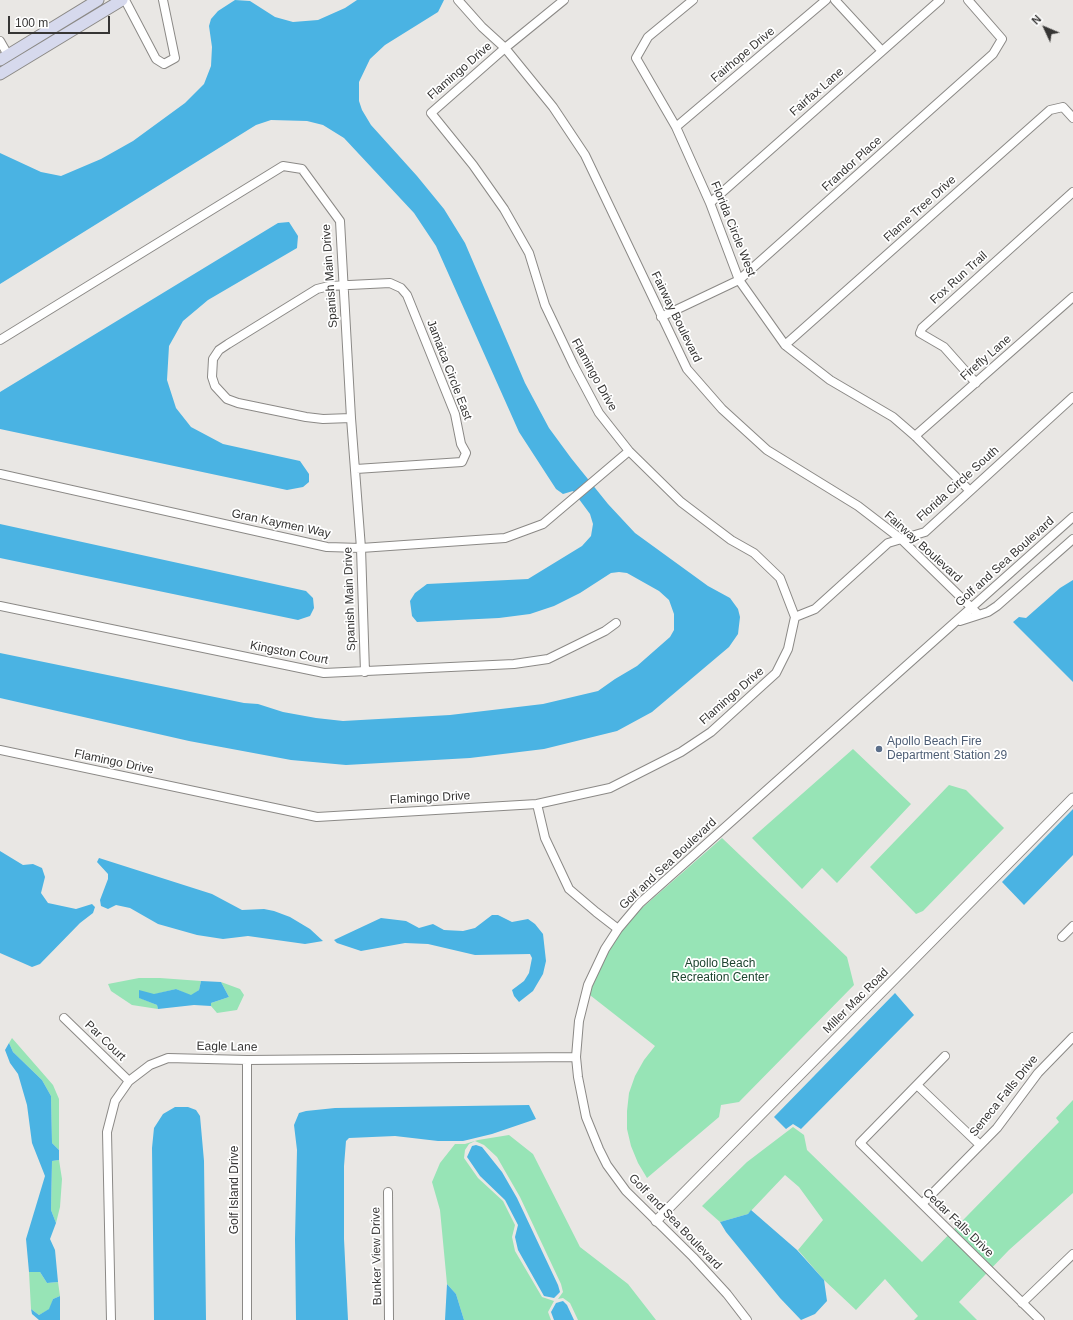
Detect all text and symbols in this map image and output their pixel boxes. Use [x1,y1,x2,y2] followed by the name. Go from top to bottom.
[10,8,112,34] scale bar
[1025,8,1065,48] north arrow
[1029,13,1043,27] text: N
[15,16,48,30] text: 100 m
[708,24,778,86] street label: Fairhope Drive
[425,39,495,103] street label: Flamingo Drive
[787,65,847,119] street label: Fairfax Lane
[819,133,885,195] street label: Frandor Place
[881,173,959,245] street label: Flame Tree Drive
[707,179,759,279] street label: Florida Circle West
[319,224,341,328] street label: Spanish Main Drive
[928,249,990,307] street label: Fox Run Trail
[648,269,704,365] street label: Fairway Boulevard
[423,318,475,422] street label: Jamaica Circle East
[958,332,1014,384] street label: Firefly Lane
[568,336,620,414] street label: Flamingo Drive
[914,443,1002,525] street label: Florida Circle South
[230,506,332,542] street label: Gran Kaymen Way
[881,508,965,586] street label: Fairway Boulevard
[953,514,1057,610] street label: Golf and Sea Boulevard
[341,547,359,651] street label: Spanish Main Drive
[249,638,329,668] street label: Kingston Court
[697,664,767,728] street label: Flamingo Drive
[887,735,1007,763] place label: Apollo Beach Fire Department Station 29
[874,744,884,754] marker: Apollo Beach Fire Department Station 29
[73,747,155,777] street label: Flamingo Drive
[389,789,471,807] street label: Flamingo Drive
[616,815,720,913] street label: Golf and Sea Boulevard
[671,957,769,985] park label: Apollo Beach Recreation Center
[820,965,892,1037] street label: Miller Mac Road
[82,1018,128,1064] street label: Par Court
[197,1039,257,1055] street label: Eagle Lane
[967,1052,1041,1140] street label: Seneca Falls Drive
[228,1146,242,1234] street label: Golf Island Drive
[626,1171,724,1273] street label: Golf and Sea Boulevard
[920,1186,996,1260] street label: Cedar Falls Drive
[369,1207,385,1305] street label: Bunker View Drive

